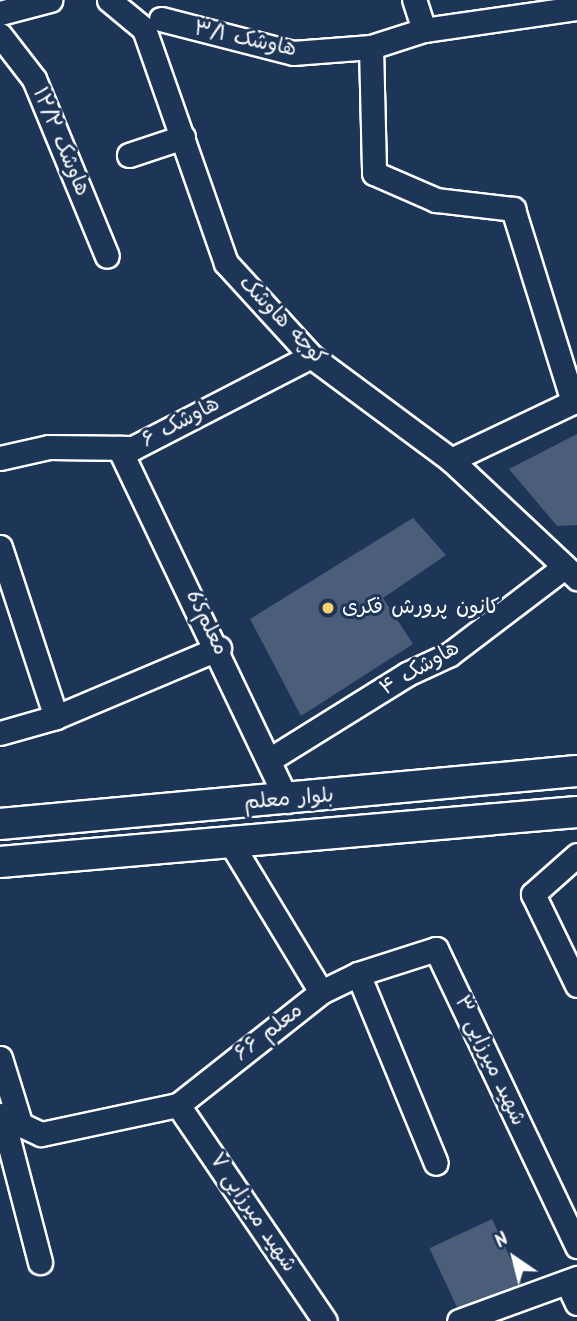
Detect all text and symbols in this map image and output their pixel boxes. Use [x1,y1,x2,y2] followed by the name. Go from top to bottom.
[191,17,299,63] street label: هاوشک ۳/۱
[26,84,94,200] street label: هاوشک ۱۲/۲
[233,271,331,371] street label: کوچه هاوشک
[138,392,224,454] street label: هاوشک ۶
[180,586,232,660] street label: معلم65
[342,595,500,621] place label: کانون پرورش فکری
[320,600,336,616] marker: کانون پرورش فکری
[376,636,464,702] street label: هاوشک ۴
[243,784,335,816] street label: بلوار معلم
[448,992,530,1130] street label: شهید میرزایی ۳
[230,998,308,1068] street label: معلم ۶۶
[203,1149,301,1277] street label: شهید میرزایی ۷
[479,1223,549,1293] north arrow
[488,1225,515,1257] text: N

